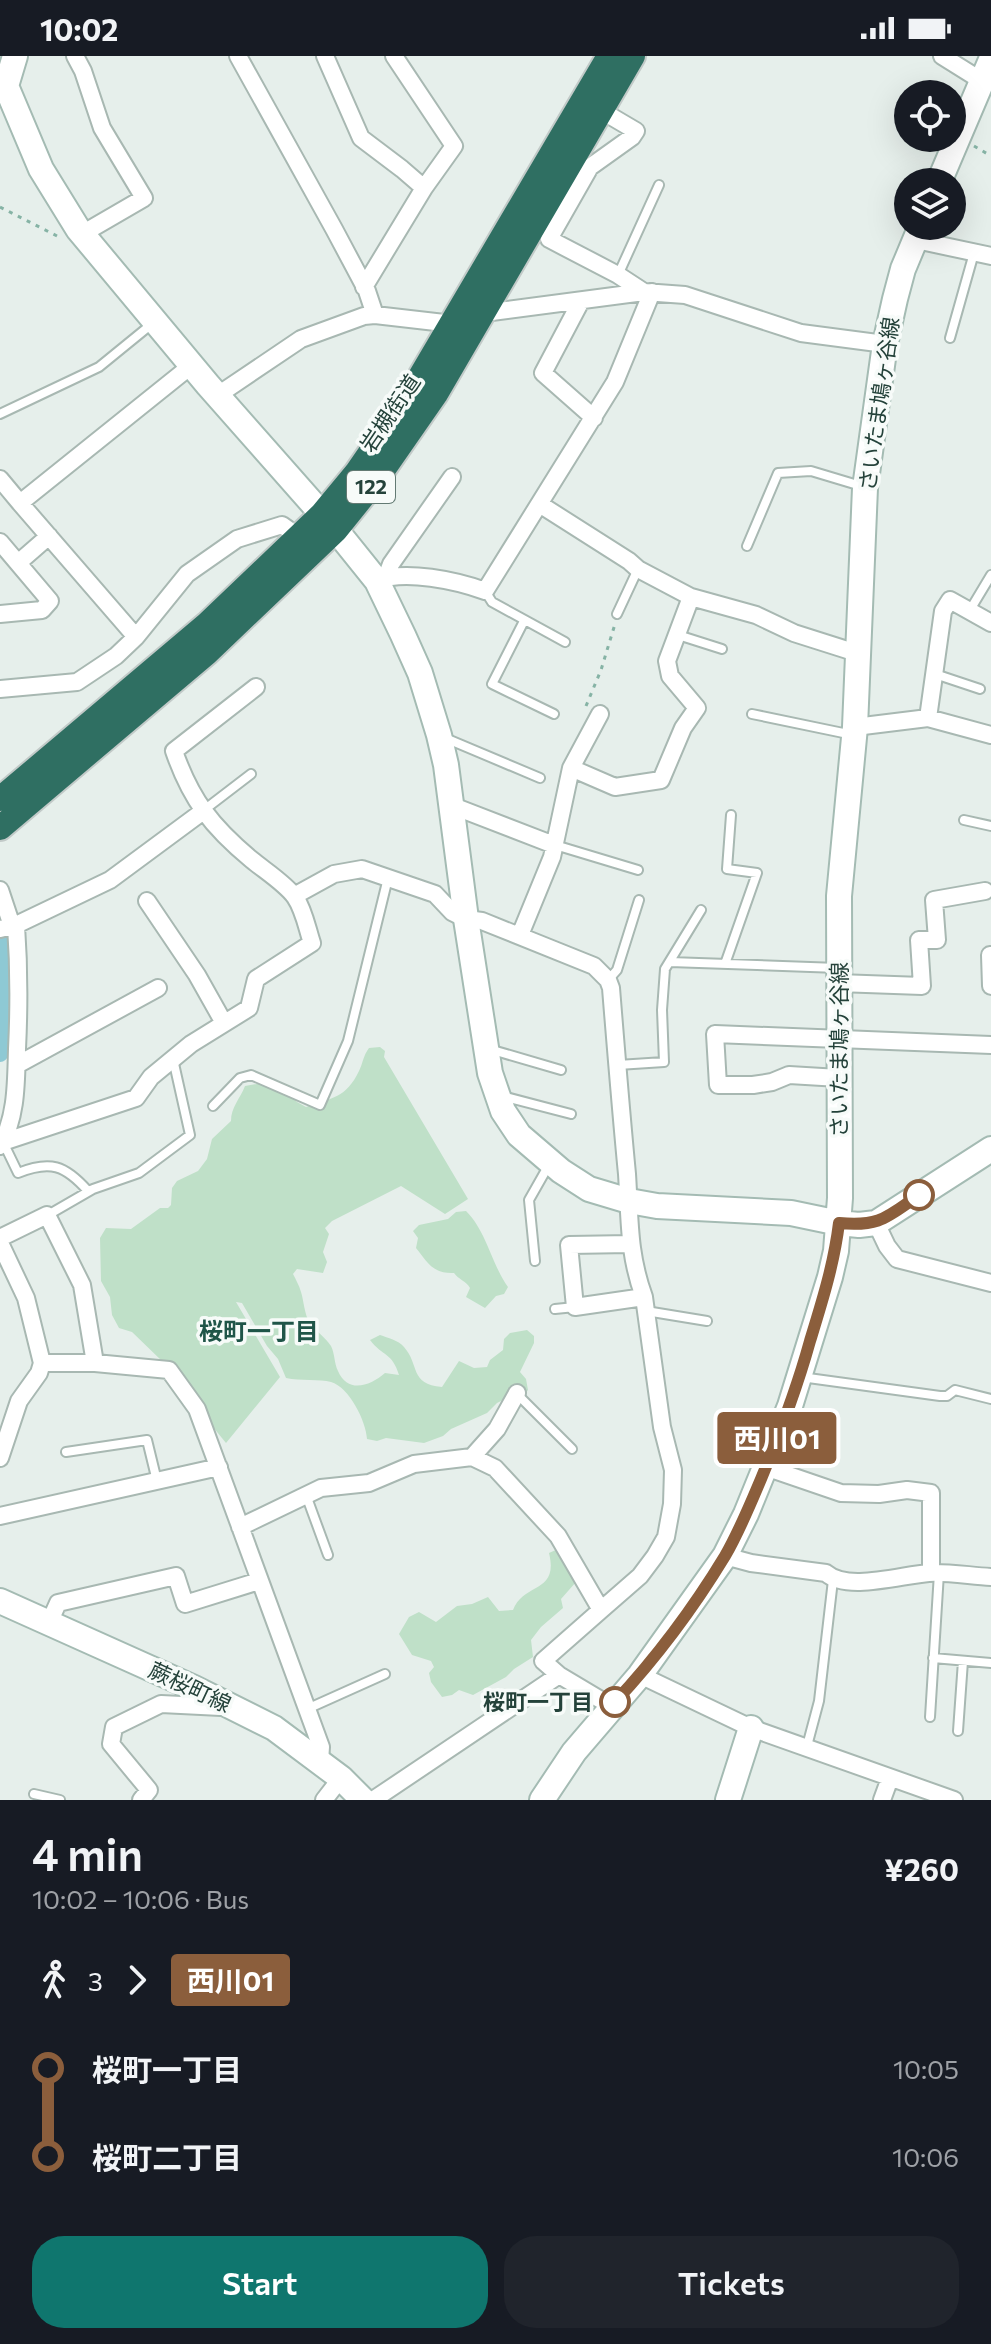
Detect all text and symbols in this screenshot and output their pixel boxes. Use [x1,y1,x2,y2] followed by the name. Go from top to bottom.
[40,10,118,47] text: 10:02
[894,80,966,240] map controls
[894,80,966,152] button: locate
[894,168,966,240] button: layers
[853,315,904,493] street label: さいたま鳩ヶ谷線
[354,369,425,457] street label: 岩槻街道
[347,471,395,503] road number: 122
[825,962,852,1138] street label: さいたま鳩ヶ谷線
[904,1180,934,1210] unlabelled marker
[199,1316,319,1345] district label: 桜町一丁目
[721,1412,833,1464] line badge: 西川01
[733,1421,821,1455] text: 西川01
[145,1656,236,1717] street label: 蕨桜町線
[600,1687,630,1717] marker: 桜町一丁目
[483,1688,593,1715] place label: 桜町一丁目
[32,1826,143,1880] text: 4 min
[884,1850,959,1887] text: ¥260
[32,1883,249,1914] text: 10:02 – 10:06 · Bus
[32,1958,76,2002] icon: walk
[115,1958,159,2002] icon: forward
[187,1963,274,1997] text: 西川01
[88,1965,103,1996] text: 3
[92,2050,242,2087] text: 桜町一丁目
[893,2053,959,2084] text: 10:05
[92,2138,242,2175] text: 桜町二丁目
[892,2141,959,2172] text: 10:06
[32,2236,488,2328] button: Start
[504,2236,959,2328] button: Tickets

